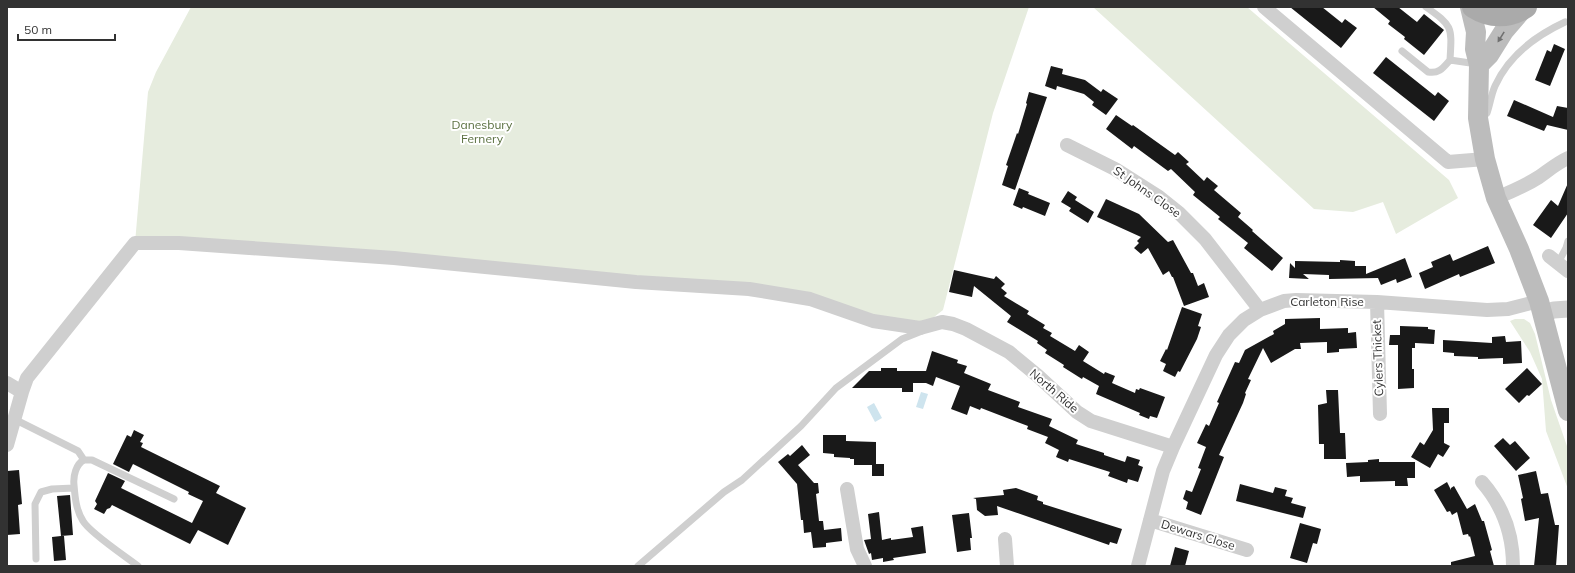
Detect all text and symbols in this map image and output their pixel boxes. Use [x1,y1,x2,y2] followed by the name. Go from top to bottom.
[18,16,115,42] scale bar
[24,22,52,37] text: 50 m
[1497,31,1504,43] one-way arrow
[452,117,513,146] park label: Danesbury Fernery
[1111,163,1184,220] street label: St Johns Close
[1290,294,1364,309] street label: Carleton Rise
[1369,319,1386,397] street label: Cylers Thicket
[1027,365,1082,416] street label: North Ride
[1159,516,1237,553] street label: Dewars Close

